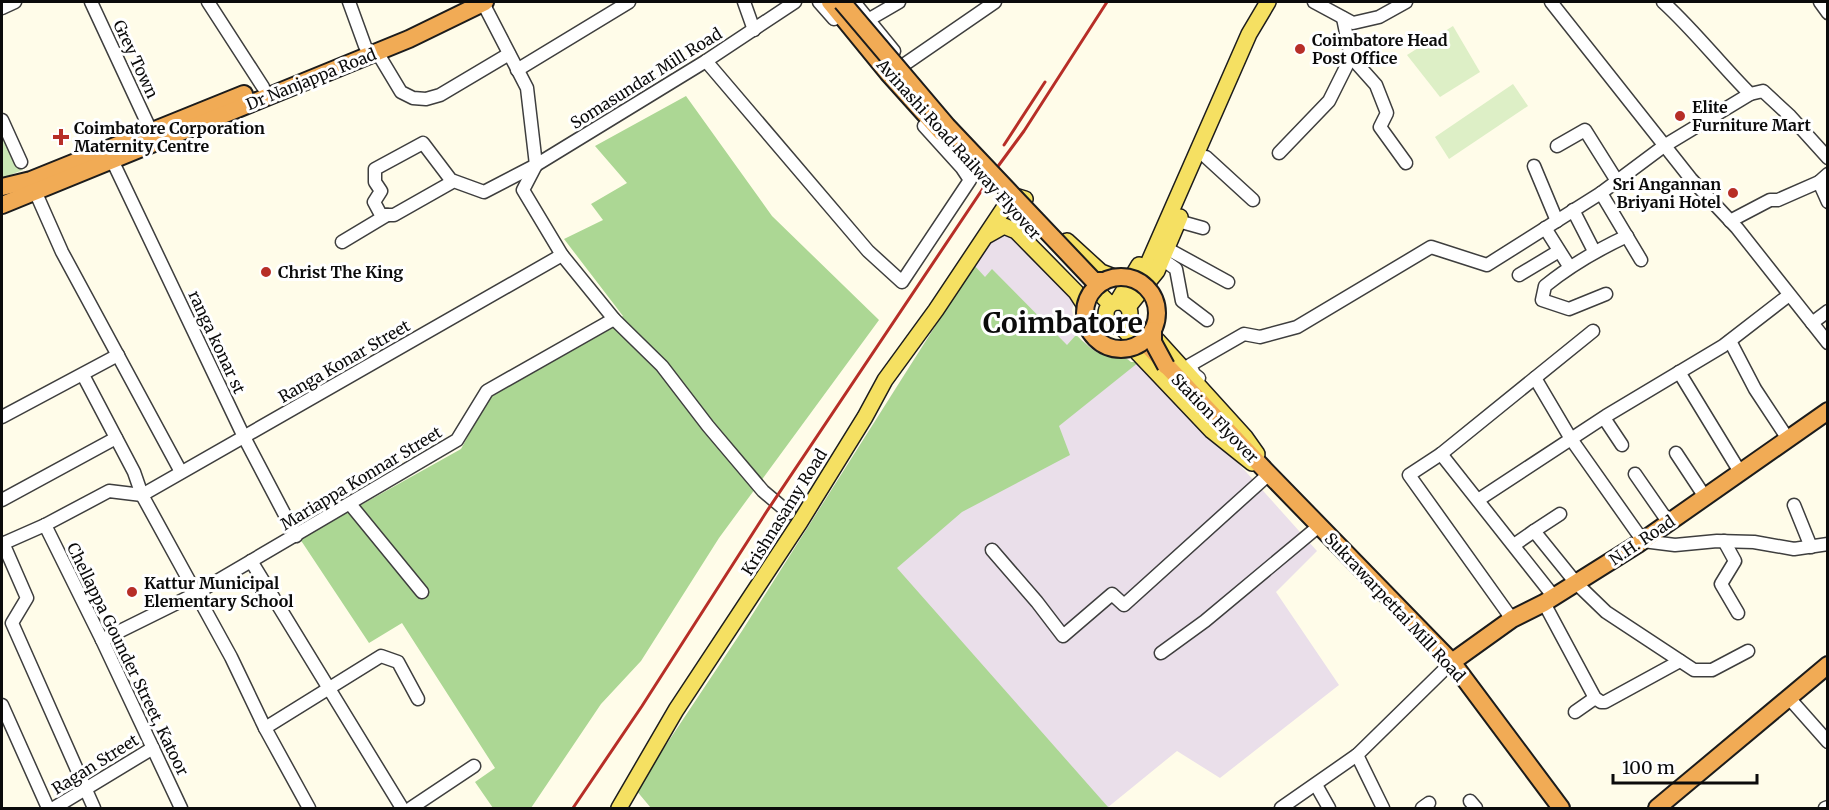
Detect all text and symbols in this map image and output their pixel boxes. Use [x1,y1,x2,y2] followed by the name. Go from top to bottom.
[109,17,163,102] street label: Grey Town
[567,23,726,133] street label: Somasundar Mill Road
[1312,30,1448,68] place label: Coimbatore Head Post Office
[1293,42,1307,56] marker: Coimbatore Head Post Office
[243,44,379,114] street label: Dr Nanjappa Road
[872,54,1045,243] street label: Avinashi Road Railway Flyover
[1692,97,1811,135] place label: Elite Furniture Mart
[1673,109,1687,123] marker: Elite Furniture Mart
[74,118,265,156] place label: Coimbatore Corporation Maternity Centre
[52,128,70,146] marker: Coimbatore Corporation Maternity Centre
[1612,174,1721,212] place label: Sri Angannan Briyani Hotel
[1726,186,1740,200] marker: Sri Angannan Briyani Hotel
[278,262,403,282] place label: Christ The King
[259,265,273,279] marker: Christ The King
[184,287,250,397] street label: ranga konar st
[983,305,1143,341] district label: Coimbatore
[275,315,414,407] street label: Ranga Konar Street
[1167,369,1263,467] street label: Station Flyover
[277,422,446,534] street label: Mariappa Konnar Street
[737,445,831,579] street label: Krishnasamy Road
[1605,511,1679,569] street label: N.H. Road
[1321,528,1470,686] street label: Sukrawarpettai Mill Road
[63,539,193,779] street label: Chellappa Gounder Street, Katoor
[144,573,293,611] place label: Kattur Municipal Elementary School
[125,585,139,599] marker: Kattur Municipal Elementary School
[48,729,143,798] street label: Ragan Street
[1613,747,1757,785] scale bar
[1622,756,1675,779] text: 100 m

